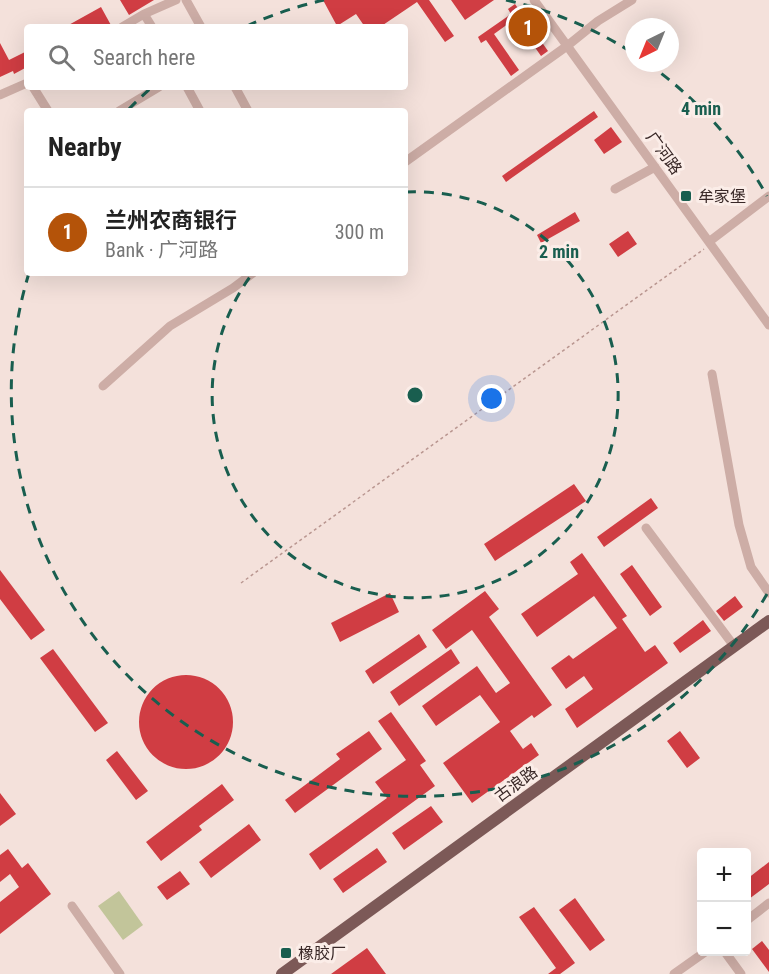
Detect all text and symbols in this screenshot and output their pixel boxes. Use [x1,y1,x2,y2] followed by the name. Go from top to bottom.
[508,4,548,50] pin: 1
[625,18,679,72] north arrow
[24,24,408,90] search box
[45,41,78,74] icon: search
[93,45,195,70] text: Search here
[681,98,721,119] text: 4 min
[642,128,686,178] street label: 广河路
[48,132,122,162] text: Nearby
[698,187,746,206] place label: 牟家堡
[679,189,693,203] marker: 牟家堡
[105,208,237,233] text: 兰州农商银行
[62,220,73,244] text: 1
[335,220,384,244] text: 300 m
[105,238,218,262] text: Bank · 广河路
[539,241,579,262] text: 2 min
[477,384,506,413] your location
[405,385,425,405] centre of rings
[491,762,541,806] street label: 古浪路
[697,848,751,956] map controls
[697,848,751,902] button: +
[697,902,751,956] button: −
[298,944,346,963] place label: 橡胶厂
[279,946,293,960] marker: 橡胶厂

